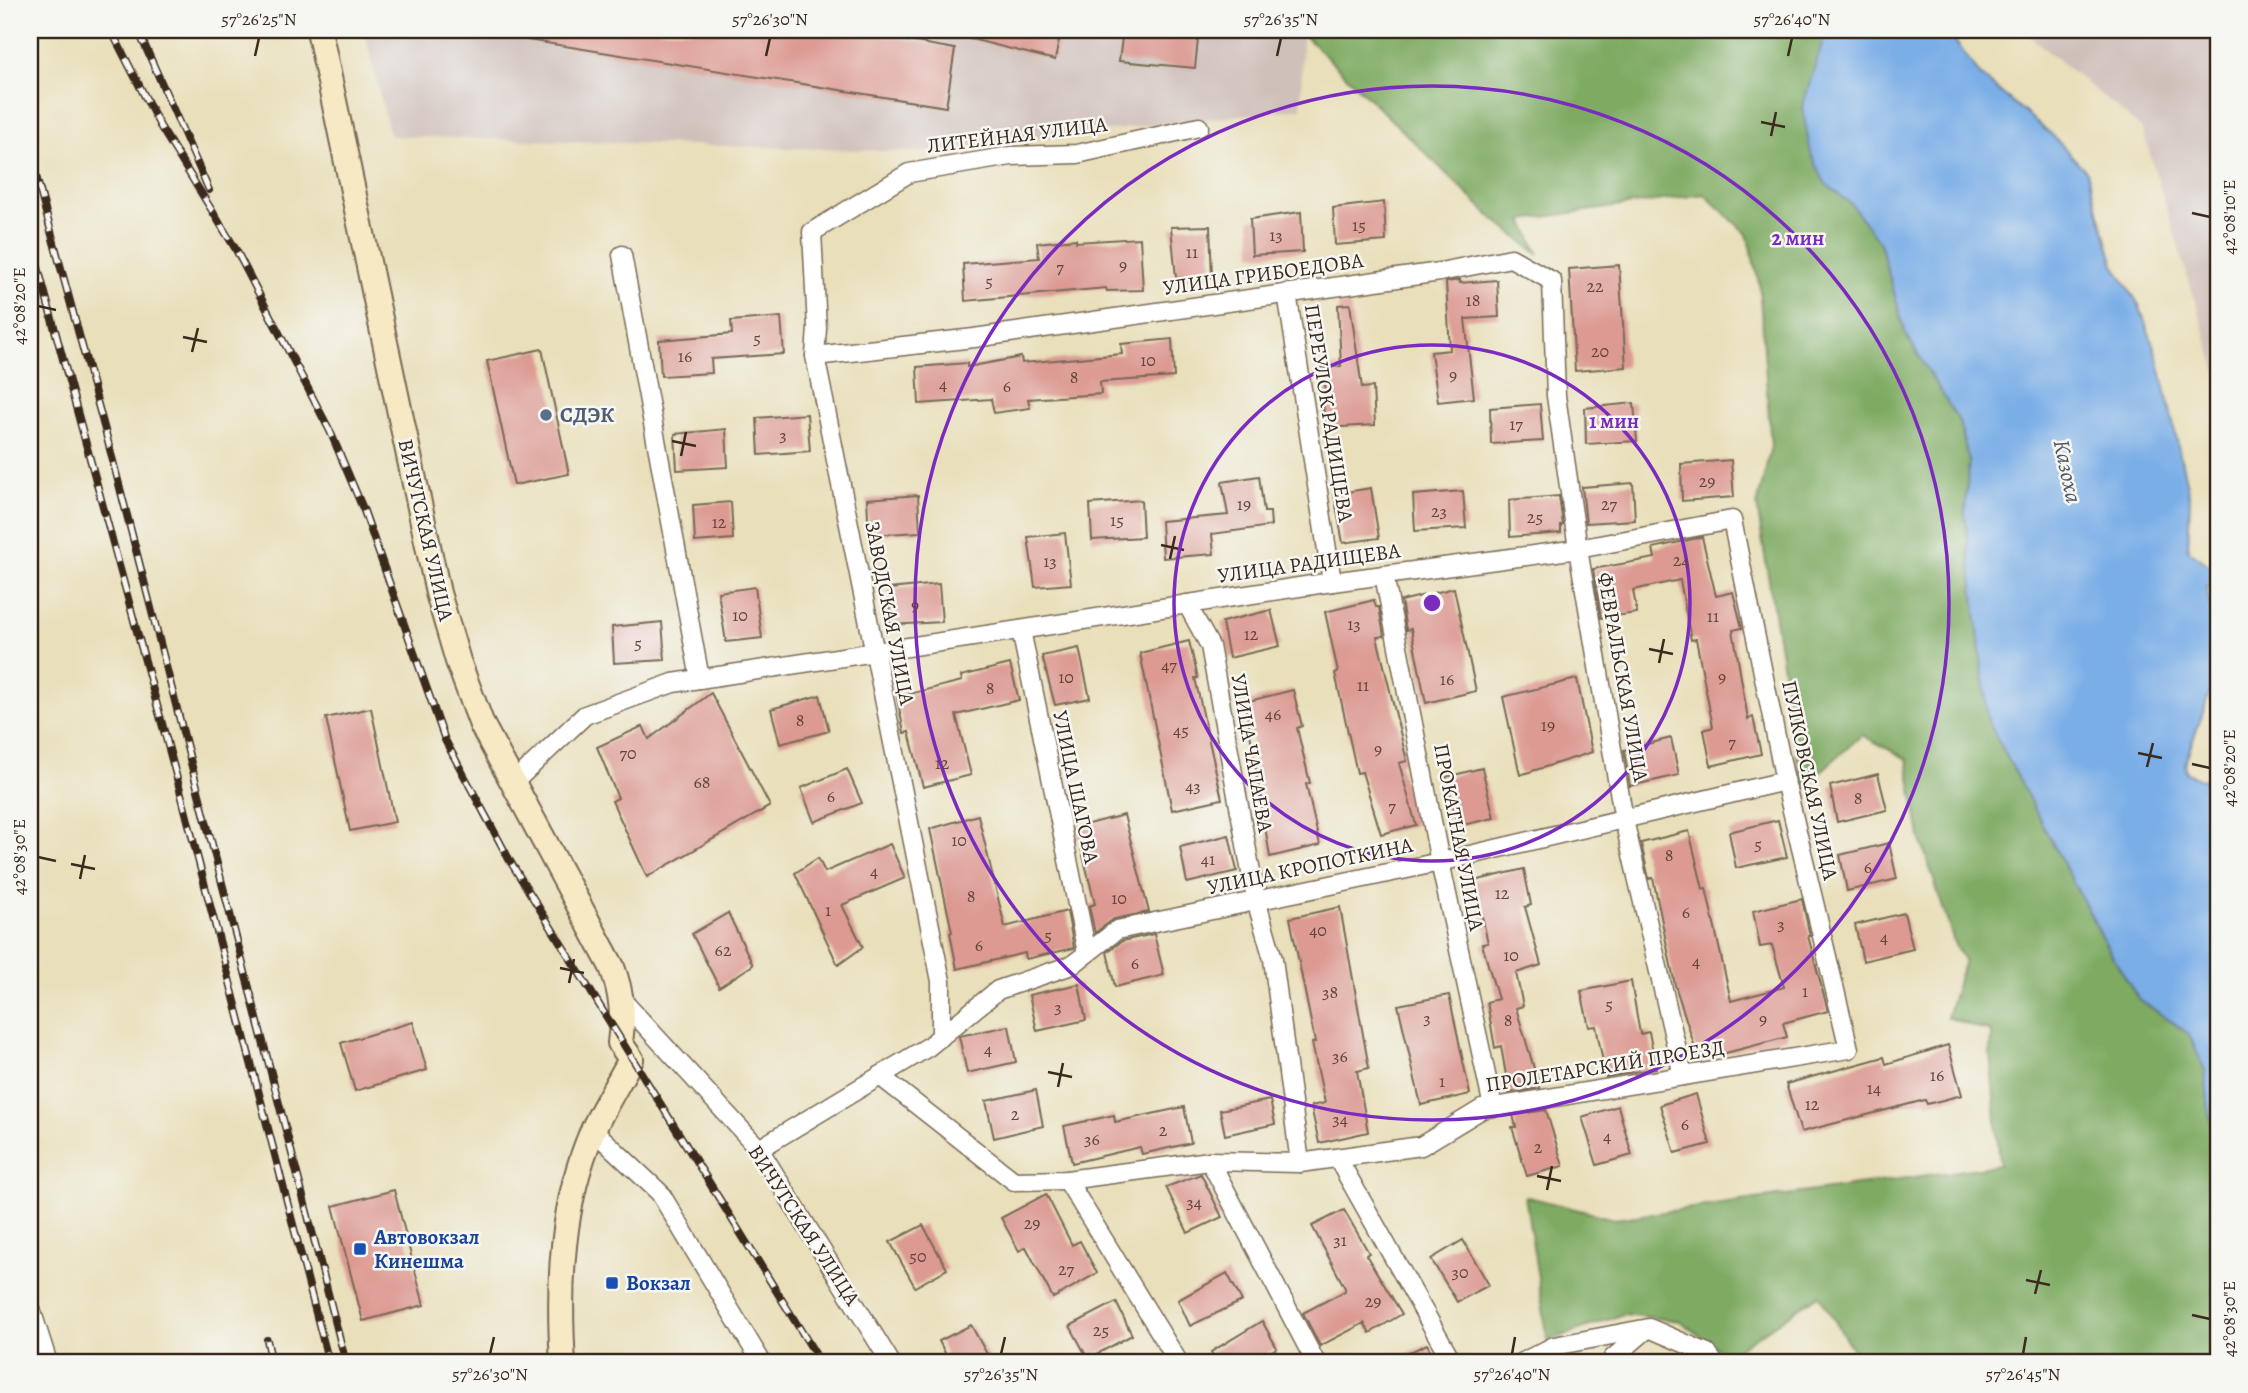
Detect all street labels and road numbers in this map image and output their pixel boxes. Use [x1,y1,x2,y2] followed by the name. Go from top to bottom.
[925,110,1110,160] street label: ЛИТЕЙНАЯ УЛИЦА
[1161,246,1366,302] street label: УЛИЦА ГРИБОЕДОВА
[1298,302,1360,525] street label: ПЕРЕУЛОК РАДИЩЕВА
[391,436,461,625] street label: ВИЧУГСКАЯ УЛИЦА
[858,519,922,708] street label: ЗАВОДСКАЯ УЛИЦА
[1216,536,1403,590] street label: УЛИЦА РАДИЩЕВА
[1591,570,1655,785] street label: ФЕВРАЛЬСКАЯ УЛИЦА
[1224,671,1280,835] street label: УЛИЦА ЧАПАЕВА
[1775,678,1845,883] street label: ПУЛКОВСКАЯ УЛИЦА
[1046,708,1106,867] street label: УЛИЦА ШАГОВА
[1427,741,1491,934] street label: ПРОКАТНАЯ УЛИЦА
[1205,830,1416,901] street label: УЛИЦА КРОПОТКИНА
[1484,1033,1726,1099] street label: ПРОЛЕТАРСКИЙ ПРОЕЗД
[742,1139,867,1311] street label: ВИЧУГСКАЯ УЛИЦА

